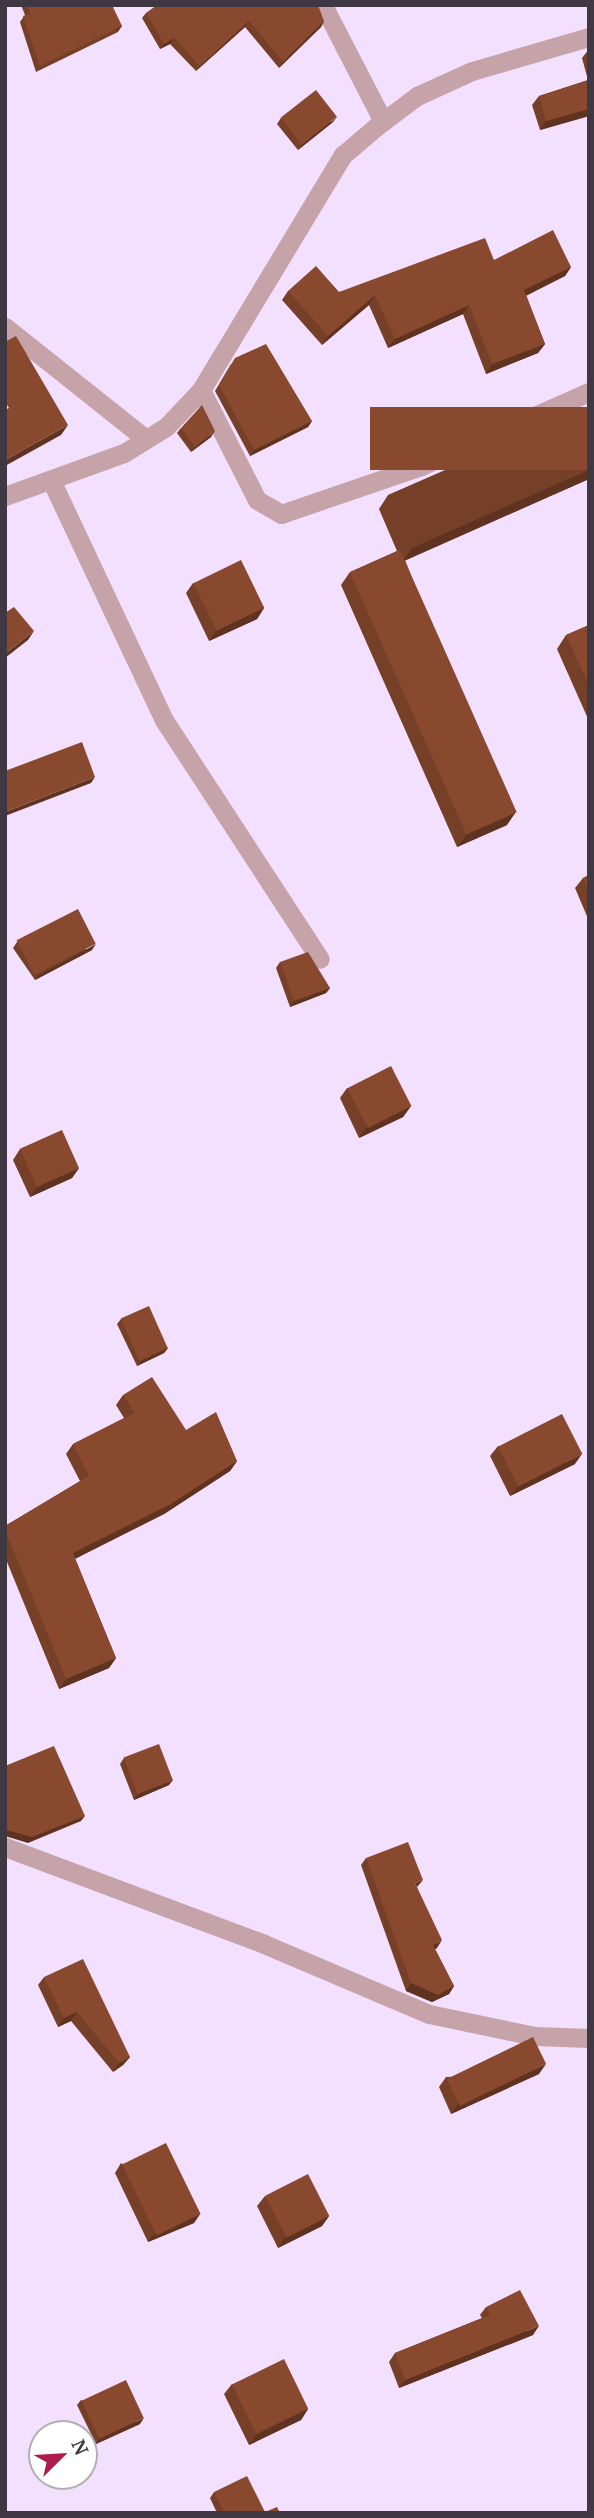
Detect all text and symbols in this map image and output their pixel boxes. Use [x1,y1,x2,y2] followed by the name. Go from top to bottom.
[28,2420,98,2490] north arrow
[66,2435,95,2459] text: N

